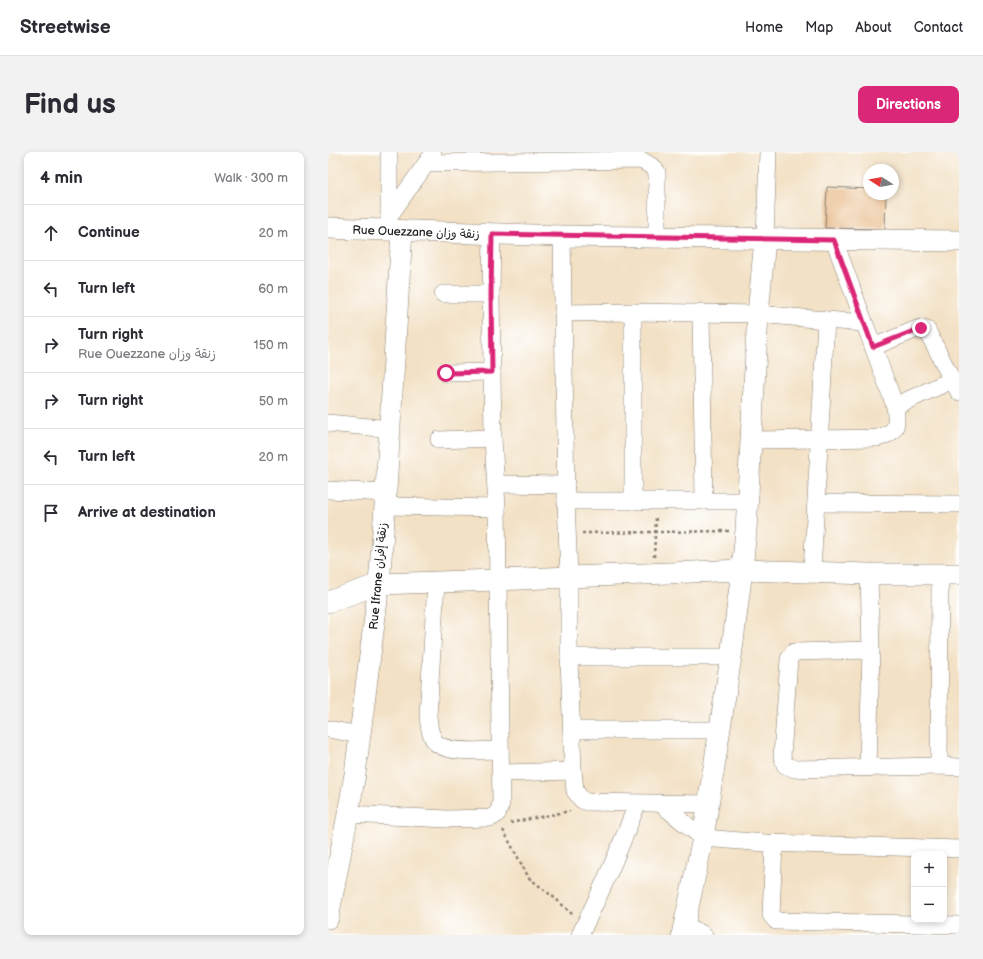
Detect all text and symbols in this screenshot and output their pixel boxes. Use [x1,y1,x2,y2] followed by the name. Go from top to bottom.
[20,16,111,39] text: Streetwise
[745,19,783,36] text: Home
[805,19,833,36] text: Map
[855,19,892,36] text: About
[914,19,963,36] text: Contact
[858,86,959,123] button: Directions
[24,88,116,121] text: Find us
[863,164,899,200] north arrow
[40,168,83,188] text: 4 min
[214,170,288,186] text: Walk · 300 m
[40,222,62,244] icon: ahead
[78,223,140,242] text: Continue
[352,223,480,242] street label: Rue Ouezzane زنقة وزان
[258,225,288,241] text: 20 m
[40,278,62,300] icon: left
[78,279,135,298] text: Turn left
[258,281,288,297] text: 60 m
[912,319,930,337] route end
[78,325,143,344] text: Turn right
[40,334,62,356] icon: right
[254,337,288,353] text: 150 m
[78,346,216,362] text: Rue Ouezzane زنقة وزان
[437,364,455,382] route start
[40,390,62,412] icon: right
[78,391,143,410] text: Turn right
[259,393,288,409] text: 50 m
[40,446,62,468] icon: left
[78,447,135,466] text: Turn left
[258,449,288,465] text: 20 m
[40,502,62,524] icon: arrive
[78,503,216,522] text: Arrive at destination
[366,522,391,630] street label: Rue Ifrane زنقة إفران
[911,851,947,923] map controls
[911,851,947,887] button: +
[911,887,947,923] button: −

